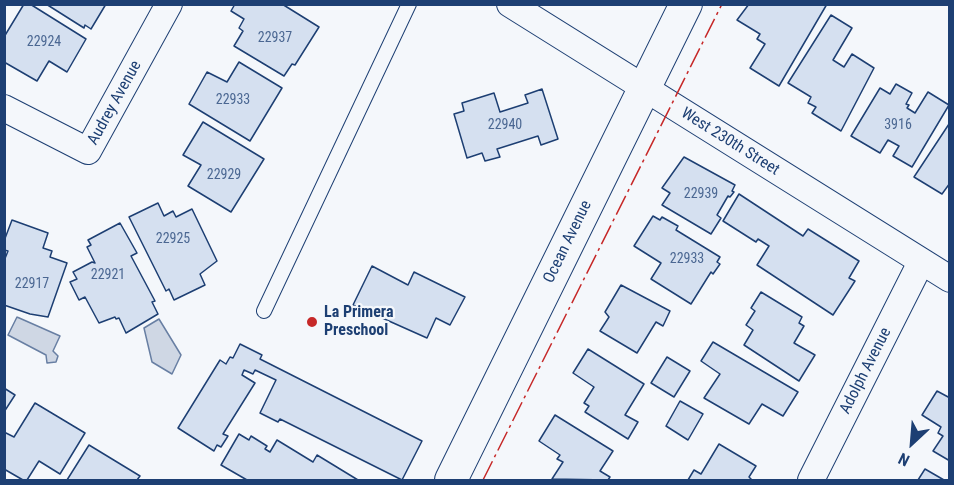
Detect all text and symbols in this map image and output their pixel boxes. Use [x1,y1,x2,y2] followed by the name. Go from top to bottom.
[258,30,292,46] house number: 22937
[27,34,61,50] house number: 22924
[84,58,146,148] street label: Audrey Avenue
[216,92,250,108] house number: 22933
[677,104,783,180] street label: West 230th Street
[488,117,522,133] house number: 22940
[884,117,912,133] house number: 3916
[207,167,241,183] house number: 22929
[684,186,718,202] house number: 22939
[540,198,596,286] street label: Ocean Avenue
[156,231,190,247] house number: 22925
[670,251,704,267] house number: 22933
[91,267,125,283] house number: 22921
[15,276,49,292] house number: 22917
[324,303,393,341] place label: La Primera Preschool
[305,315,319,329] marker: La Primera Preschool
[836,325,896,417] street label: Adolph Avenue
[882,413,942,473] north arrow
[895,449,912,470] text: N

